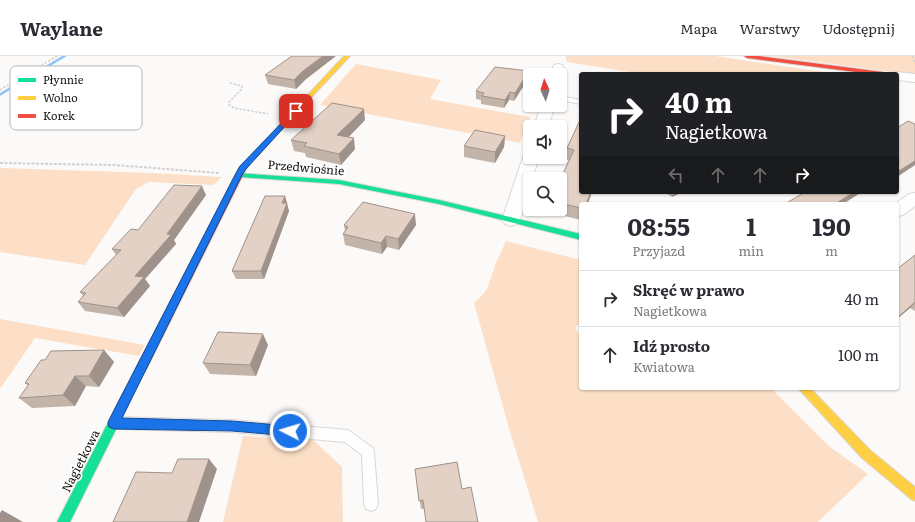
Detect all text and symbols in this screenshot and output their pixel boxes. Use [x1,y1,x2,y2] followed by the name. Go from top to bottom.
[20,14,103,42] text: Waylane
[680,18,717,38] text: Mapa
[739,18,800,38] text: Warstwy
[822,18,895,38] text: Udostępnij
[10,66,142,130] legend
[523,68,567,112] north arrow
[523,68,567,216] map controls
[43,71,84,87] text: Płynnie
[665,80,733,122] text: 40 m
[599,88,651,140] icon: right
[43,89,78,105] text: Wolno
[279,94,313,128] pin
[285,100,307,122] icon: arrive
[43,107,75,123] text: Korek
[665,118,767,145] text: Nagietkowa
[523,120,567,164] button: sound
[267,155,345,179] street label: Przedwiośnie
[665,164,687,186] icon: left
[707,164,729,186] icon: ahead
[749,164,771,186] icon: ahead
[791,164,813,186] icon: right
[523,172,567,216] button: search
[627,208,690,243] text: 08:55
[746,208,756,243] text: 1
[812,208,851,243] text: 190
[632,241,685,260] text: Przyjazd
[738,241,764,260] text: min
[825,241,838,260] text: m
[633,278,745,301] text: Skręć w prawo
[845,287,879,310] text: 40 m
[599,288,621,310] icon: right
[633,301,707,320] text: Nagietkowa
[633,334,710,357] text: Idź prosto
[838,343,879,366] text: 100 m
[599,344,621,366] icon: ahead
[633,357,695,376] text: Kwiatowa
[269,410,311,452] position arrow
[57,426,104,495] street label: Nagietkowa

